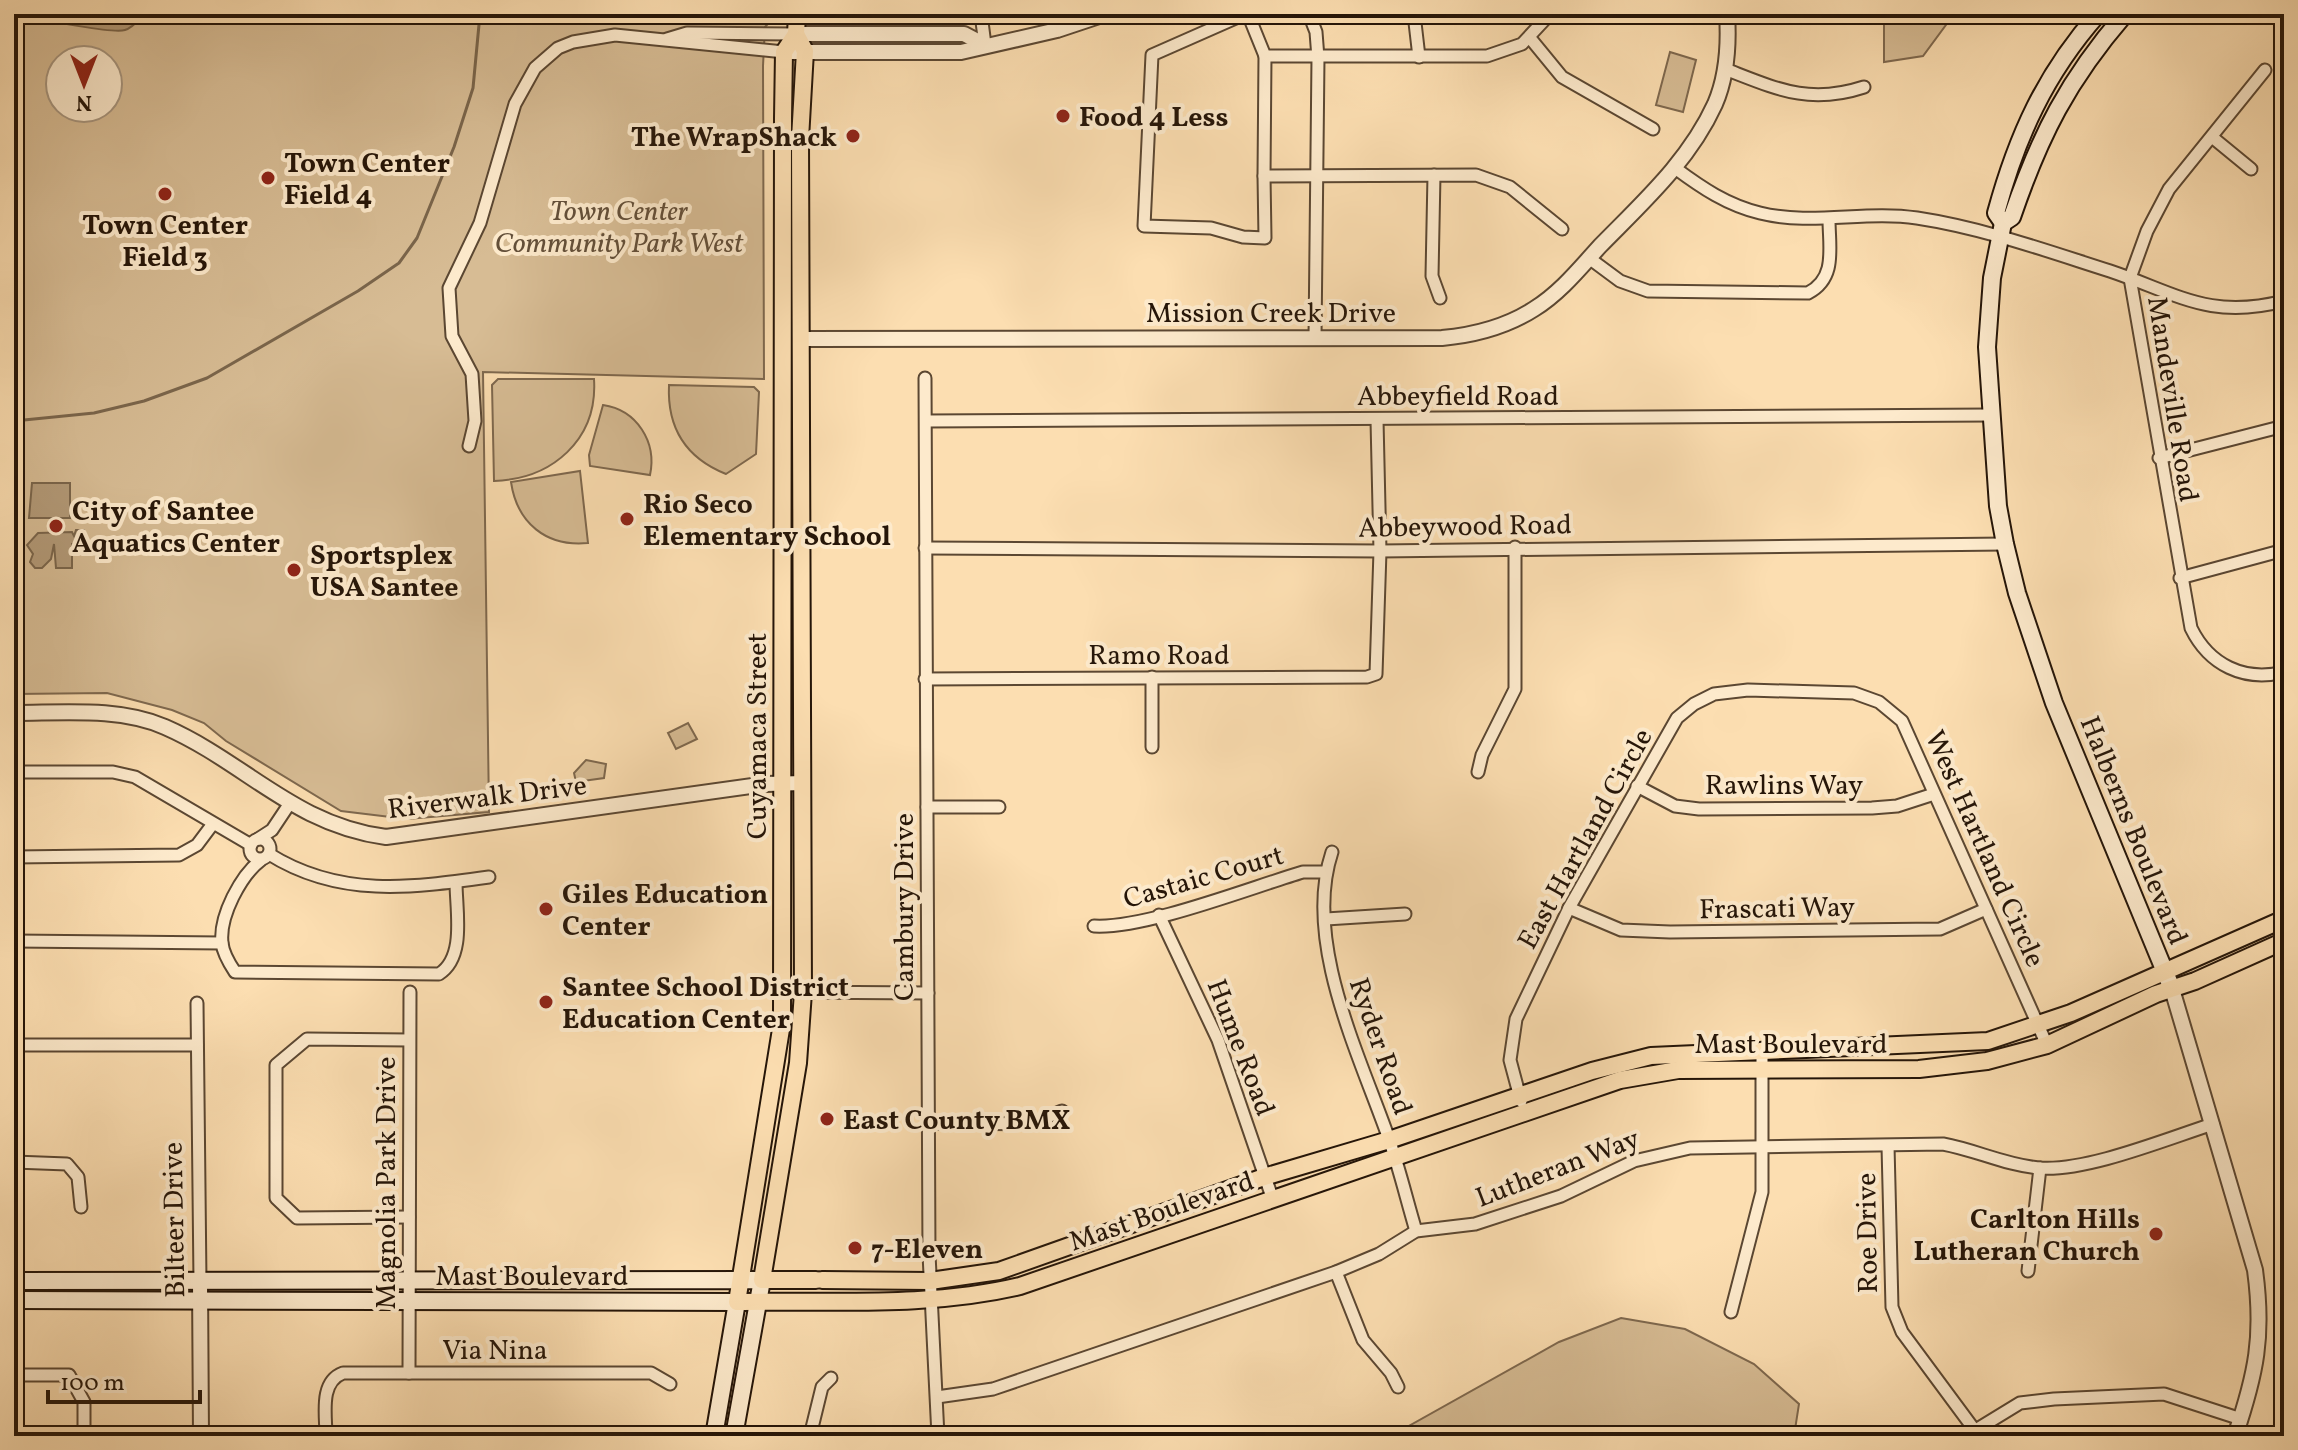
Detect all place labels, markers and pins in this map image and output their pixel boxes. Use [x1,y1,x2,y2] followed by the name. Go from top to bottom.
[1079,99,1228,138] place label: Food 4 Less
[1054,107,1072,125] marker: Food 4 Less
[631,119,837,158] place label: The WrapShack
[844,127,862,145] marker: The WrapShack
[284,145,450,216] place label: Town Center Field 4
[259,169,277,187] marker: Town Center Field 4
[156,185,174,203] marker: Town Center Field 3
[82,207,248,278] place label: Town Center Field 3
[643,486,891,557] place label: Rio Seco Elementary School
[72,493,280,564] place label: City of Santee Aquatics Center
[618,510,636,528] marker: Rio Seco Elementary School
[47,517,65,535] marker: City of Santee Aquatics Center
[310,537,459,608] place label: Sportsplex USA Santee
[285,561,303,579] marker: Sportsplex USA Santee
[562,876,768,947] place label: Giles Education Center
[537,900,555,918] marker: Giles Education Center
[562,969,849,1040] place label: Santee School District Education Center
[537,993,555,1011] marker: Santee School District Education Center
[843,1102,1071,1141] place label: East County BMX
[818,1110,836,1128] marker: East County BMX
[1914,1201,2140,1272] place label: Carlton Hills Lutheran Church
[2147,1225,2165,1243] marker: Carlton Hills Lutheran Church
[871,1231,983,1270] place label: 7-Eleven
[846,1239,864,1257] marker: 7-Eleven

